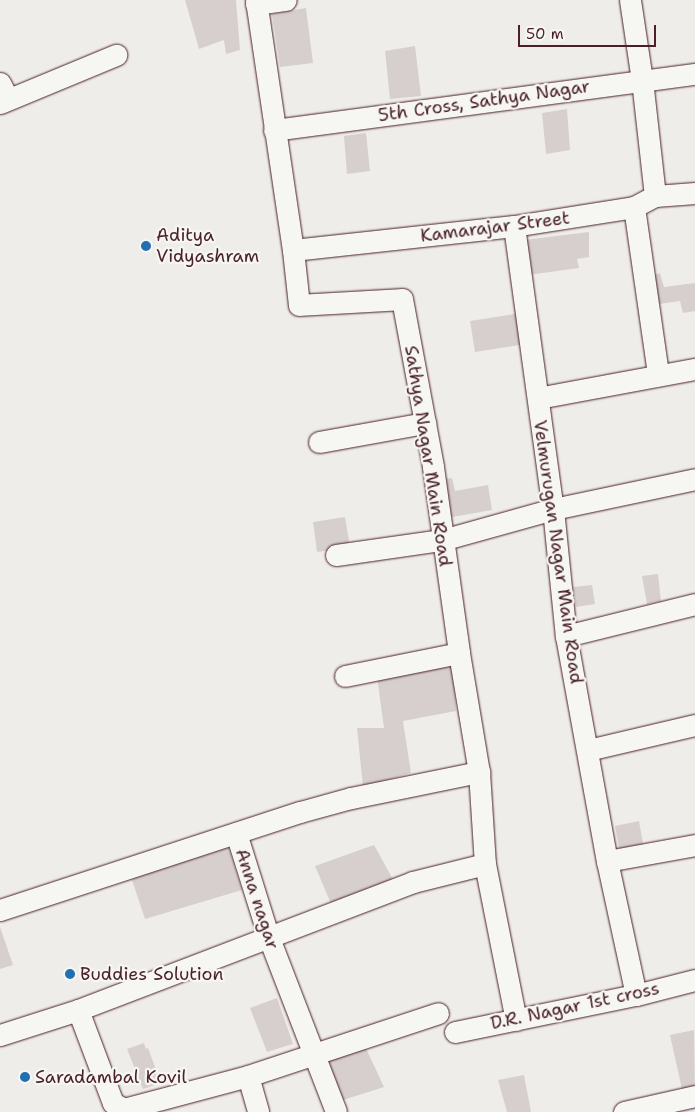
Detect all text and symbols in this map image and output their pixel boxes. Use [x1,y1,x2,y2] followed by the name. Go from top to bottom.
[520,15,658,47] scale bar
[526,24,564,44] text: 50 m
[377,75,591,127] street label: 5th Cross, Sathya Nagar
[419,207,571,247] street label: Kamarajar Street
[156,225,259,268] place label: Aditya Vidyashram
[140,240,152,252] marker: Aditya Vidyashram
[400,344,456,568] street label: Sathya Nagar Main Road
[529,419,587,685] street label: Velmurugan Nagar Main Road
[231,846,283,952] street label: Anna nagar
[80,963,223,985] place label: Buddies Solution
[64,968,76,980] marker: Buddies Solution
[488,978,662,1034] street label: D.R. Nagar 1st cross
[35,1066,187,1088] place label: Saradambal Kovil
[19,1071,31,1083] marker: Saradambal Kovil

